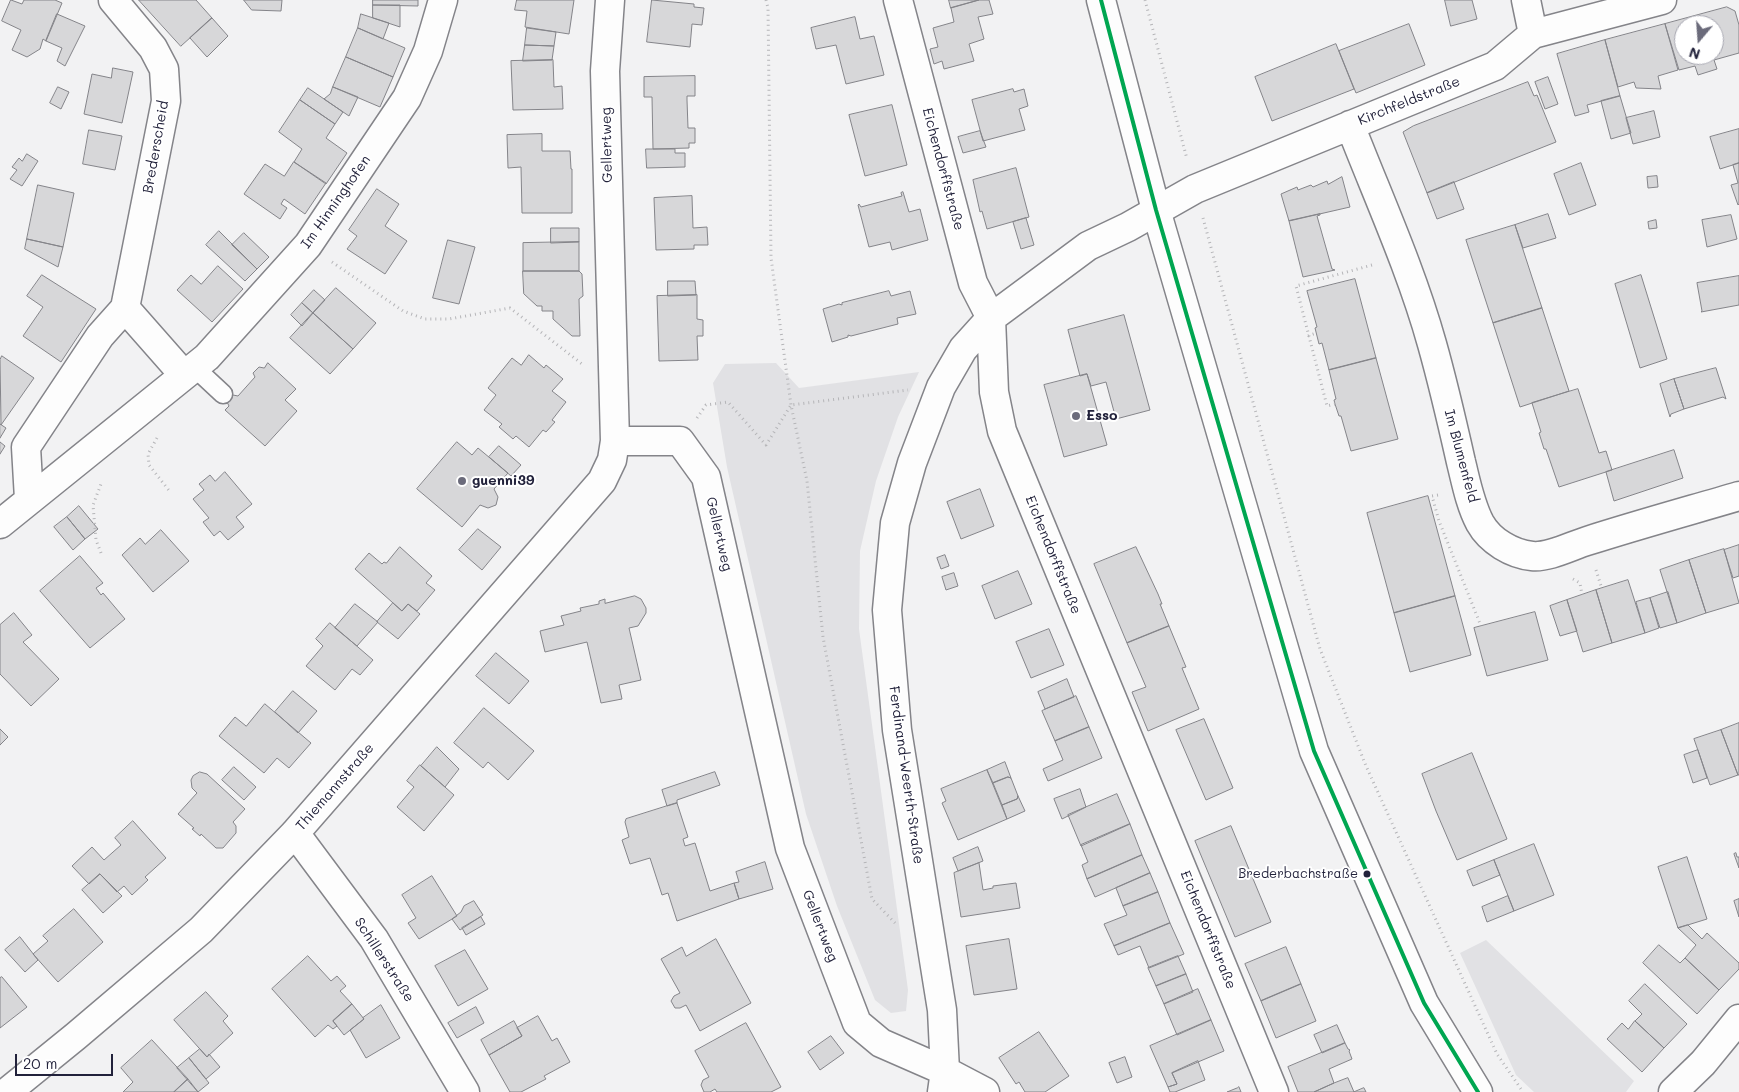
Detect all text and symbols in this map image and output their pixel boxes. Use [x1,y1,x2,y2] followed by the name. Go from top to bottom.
[1674,15,1724,65] north arrow
[1687,43,1703,64] text: N
[1355,73,1463,129] street label: Kirchfeldstraße
[140,99,172,195] street label: Brederscheid
[919,106,967,232] street label: Eichendorffstraße
[598,107,616,183] street label: Gellertweg
[298,152,374,252] street label: Im Hinninghofen
[1086,408,1118,424] place label: Esso
[1440,408,1482,504] street label: Im Blumenfeld
[1070,410,1082,422] marker: Esso
[472,473,534,489] place label: guenni39
[456,475,468,487] marker: guenni39
[1022,493,1084,617] street label: Eichendorffstraße
[702,495,736,573] street label: Gellertweg
[885,685,927,865] street label: Ferdinand-Weerth-Straße
[292,740,378,834] street label: Thiemannstraße
[1238,866,1358,882] place label: Brederbachstraße
[1177,868,1239,992] street label: Eichendorffstraße
[1362,869,1372,879] marker: Brederbachstraße
[799,888,841,964] street label: Gellertweg
[350,915,418,1005] street label: Schillerstraße
[18,1044,115,1076] scale bar
[23,1053,57,1073] text: 20 m

